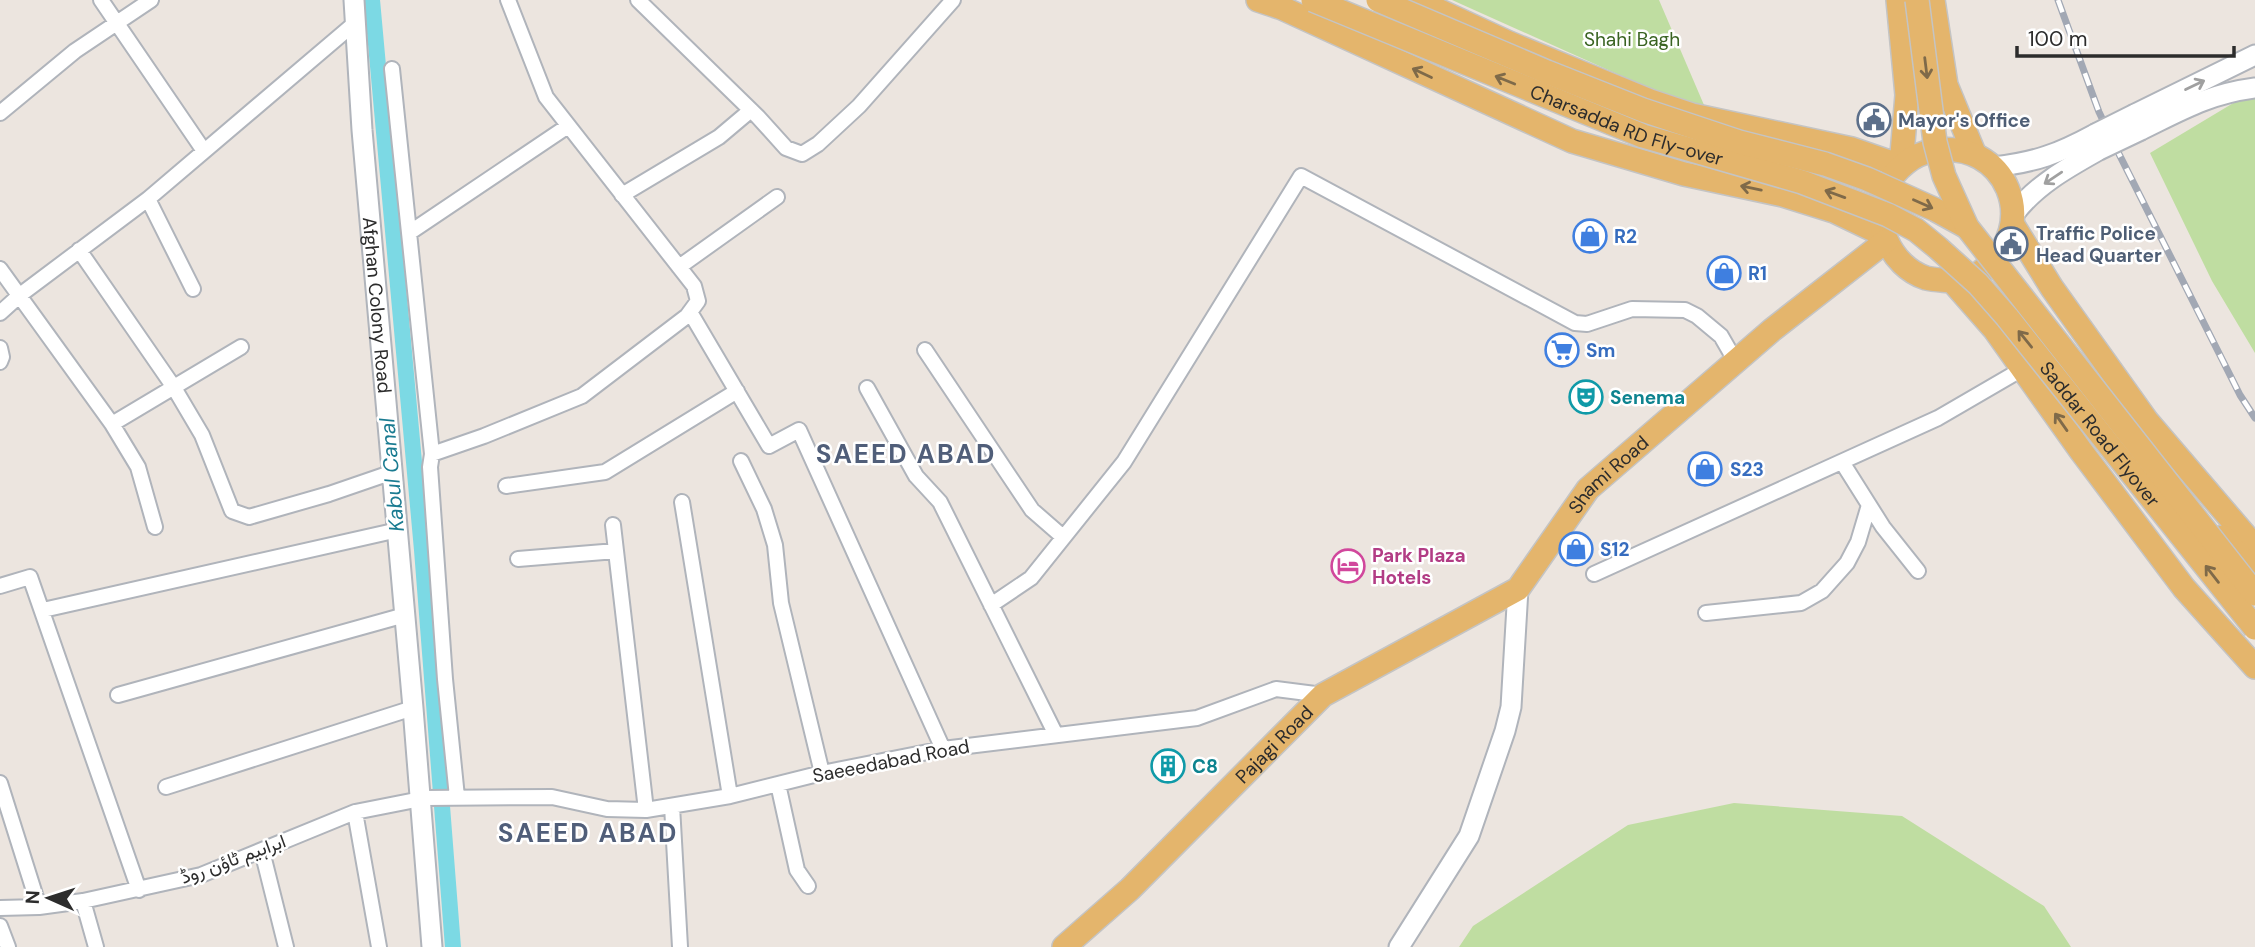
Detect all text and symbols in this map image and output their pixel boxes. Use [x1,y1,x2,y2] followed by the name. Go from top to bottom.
[2017,14,2234,58] scale bar
[2028,25,2088,53] text: 100 m
[1584,27,1680,52] park label: Shahi Bagh
[1919,56,1932,79] one-way arrow
[1412,65,1433,79] one-way arrow
[1494,72,1516,85] one-way arrow
[1526,78,1726,171] street label: Charsadda RD Fly-over
[2184,78,2205,92] one-way arrow
[1855,101,1893,139] public building icon: Mayor's Office
[1898,108,2030,133] place label: Mayor's Office
[2044,171,2063,185] one-way arrow
[1740,180,1763,194] one-way arrow
[1825,187,1847,199] one-way arrow
[1912,198,1934,211] one-way arrow
[357,216,398,394] street label: Afghan Colony Road
[1571,217,1609,255] shop icon: R2
[2036,221,2162,268] place label: Traffic Police Head Quarter
[1614,224,1637,249] place label: R2
[1992,225,2030,263] public building icon: Traffic Police Head Quarter
[1705,254,1743,292] shop icon: R1
[1748,261,1767,286] place label: R1
[2017,330,2032,348] one-way arrow
[1543,331,1581,369] supermarket icon: Sm
[1586,338,1615,363] place label: Sm
[2035,356,2166,512] street label: Saddar Road Flyover
[1567,378,1605,416] theatre icon: Senema
[1610,385,1685,410] place label: Senema
[2054,413,2068,432] one-way arrow
[373,417,411,533] water label: Kabul Canal
[1562,430,1654,518] street label: Shami Road
[816,437,996,471] district label: SAEED ABAD
[1686,450,1724,488] shop icon: S23
[1730,457,1764,482] place label: S23
[1557,530,1595,568] shop icon: S12
[1600,537,1629,562] place label: S12
[1372,543,1466,590] place label: Park Plaza Hotels
[1329,547,1367,585] hotel icon: Park Plaza Hotels
[2205,566,2220,584] one-way arrow
[1230,700,1318,789] street label: Pajagi Road
[810,734,972,788] street label: Saeeedabad Road
[1149,747,1187,785] building icon: C8
[1192,754,1218,779] place label: C8
[498,816,678,850] district label: SAEED ABAD
[177,828,289,890] street label: ابراہیم ٹاؤن روڈ
[14,863,84,933] north arrow
[20,890,45,905] text: N

